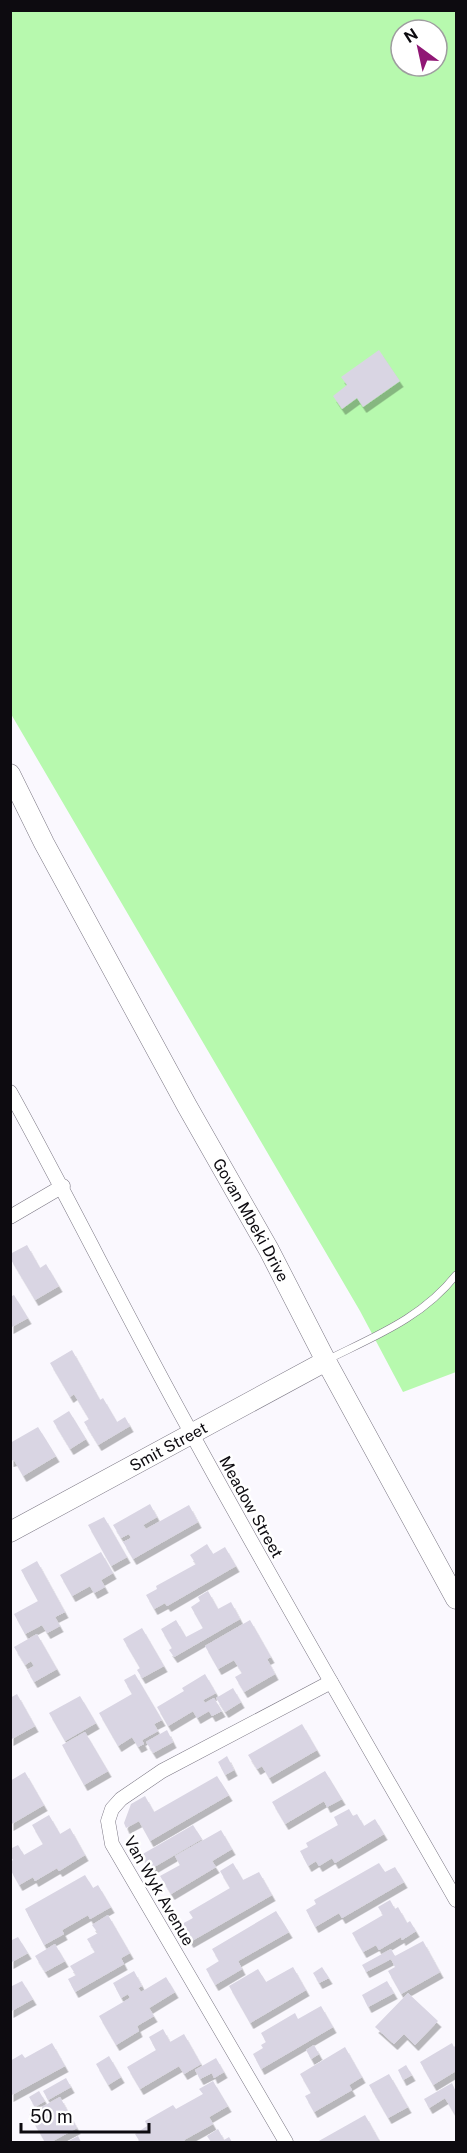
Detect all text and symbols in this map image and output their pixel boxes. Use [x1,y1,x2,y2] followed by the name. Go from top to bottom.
[389,18,449,78] north arrow
[401,24,422,47] text: N
[209,1155,293,1285] street label: Govan Mbeki Drive
[126,1418,210,1475] street label: Smit Street
[215,1453,287,1561] street label: Meadow Street
[120,1833,198,1949] street label: Van Wyk Avenue
[21,2096,148,2134] scale bar
[30,2106,73,2127] text: 50 m

